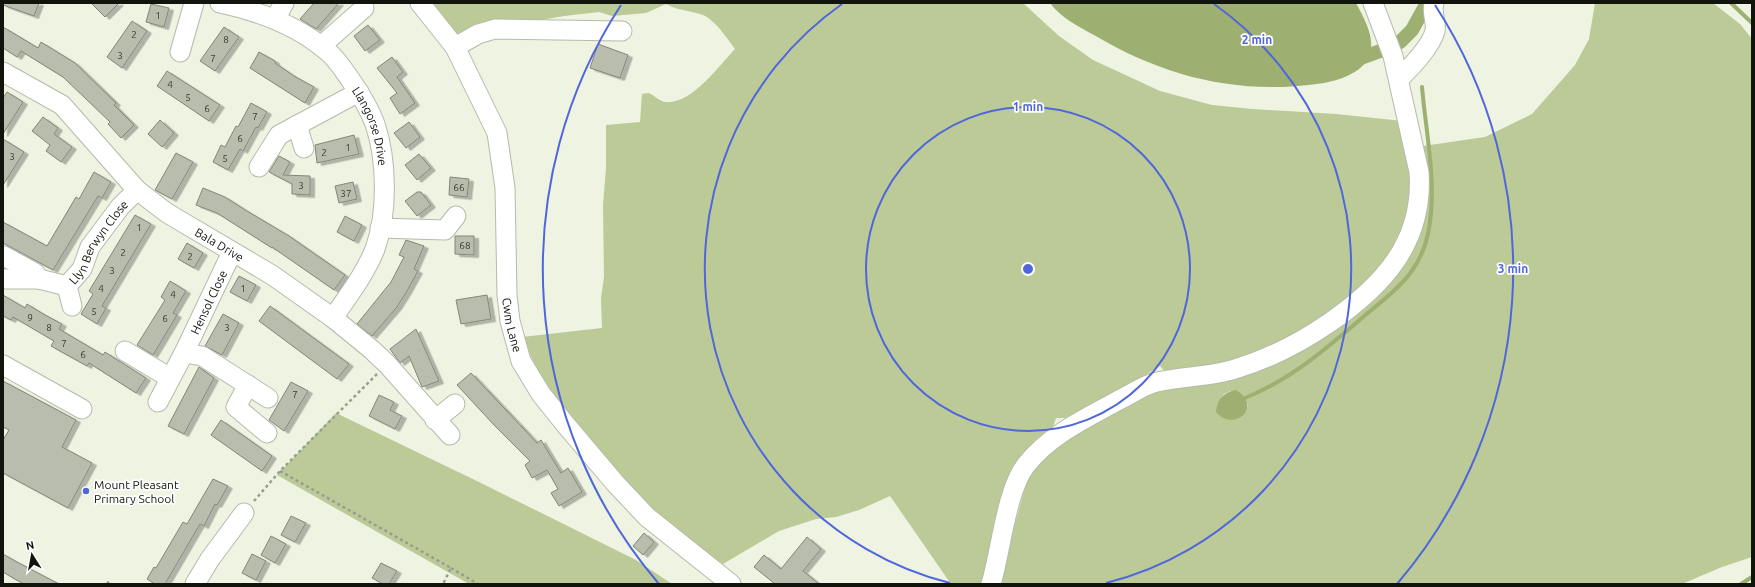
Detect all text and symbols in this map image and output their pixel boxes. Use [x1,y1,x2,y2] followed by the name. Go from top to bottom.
[155,10,161,21] house number: 1
[131,29,137,40] house number: 2
[1242,33,1272,46] text: 2 min
[223,34,229,45] house number: 8
[117,50,123,61] house number: 3
[210,53,216,64] house number: 7
[167,79,173,90] house number: 4
[350,84,390,166] street label: Llangorse Drive
[185,92,191,103] house number: 5
[1013,100,1043,113] text: 1 min
[204,103,210,114] house number: 6
[252,111,258,122] house number: 7
[237,133,243,144] house number: 6
[345,142,351,153] house number: 1
[321,147,327,158] house number: 2
[9,151,15,162] house number: 3
[222,153,228,164] house number: 5
[298,180,304,191] house number: 3
[453,182,465,193] house number: 66
[340,188,352,199] house number: 37
[66,197,130,286] street label: Llyn Berwyn Close
[136,222,142,233] house number: 1
[193,225,246,264] street label: Bala Drive
[459,240,471,251] house number: 68
[120,247,126,258] house number: 2
[187,251,193,262] house number: 2
[1021,262,1035,276] centre of rings
[1498,262,1528,275] text: 3 min
[109,265,115,276] house number: 3
[187,268,229,336] street label: Hensol Close
[98,283,104,294] house number: 4
[240,283,246,294] house number: 1
[170,289,176,300] house number: 4
[501,297,525,354] street label: Cwm Lane
[91,306,97,317] house number: 5
[27,312,33,323] house number: 9
[162,313,168,324] house number: 6
[46,322,52,333] house number: 8
[224,322,230,333] house number: 3
[61,338,67,349] house number: 7
[80,349,86,360] house number: 6
[292,389,298,400] house number: 7
[94,478,179,505] place label: Mount Pleasant Primary School
[81,486,91,496] marker: Mount Pleasant Primary School
[12,535,52,575] north arrow
[25,539,35,552] text: N

